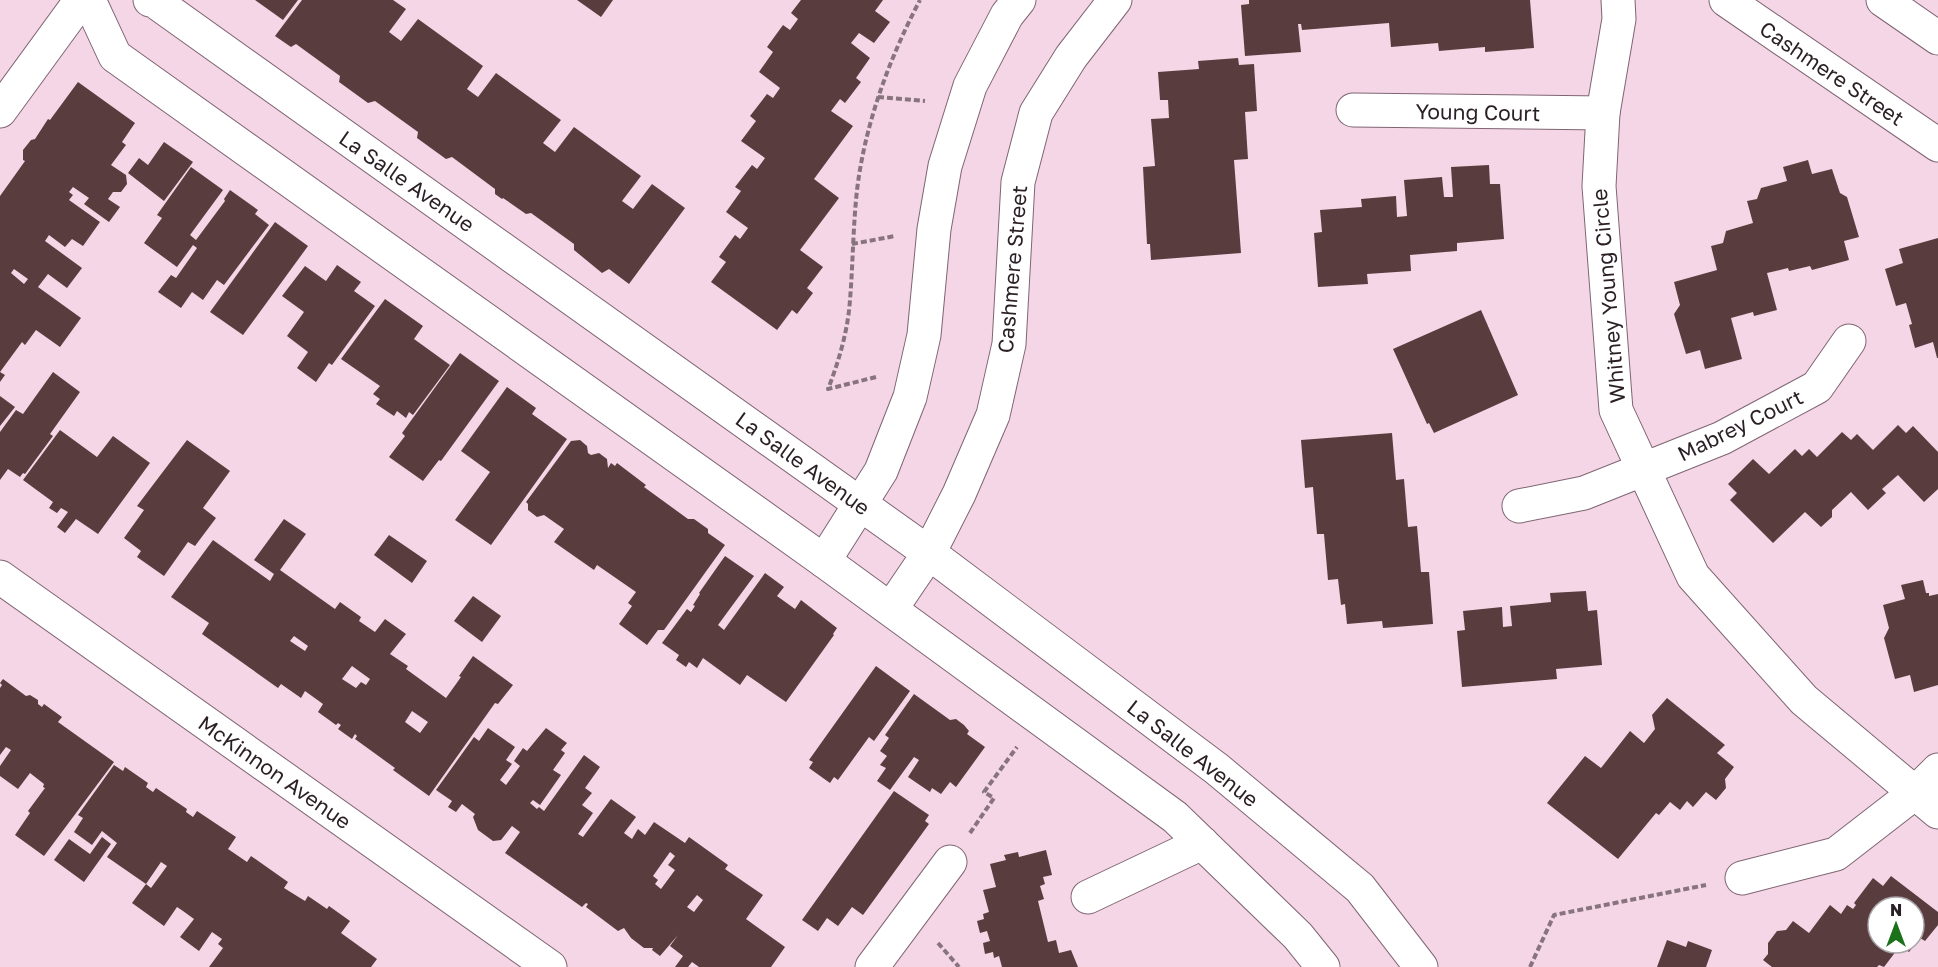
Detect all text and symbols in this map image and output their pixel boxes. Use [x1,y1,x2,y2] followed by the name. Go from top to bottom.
[1755,15,1909,131] street label: Cashmere Street
[1415,98,1541,126] street label: Young Court
[334,125,480,237] street label: La Salle Avenue
[992,184,1032,354] street label: Cashmere Street
[1586,188,1630,404] street label: Whitney Young Circle
[1673,383,1807,467] street label: Mabrey Court
[731,406,875,520] street label: La Salle Avenue
[1122,694,1264,812] street label: La Salle Avenue
[194,710,356,834] street label: McKinnon Avenue
[1866,895,1926,955] north arrow
[1890,900,1902,920] text: N

